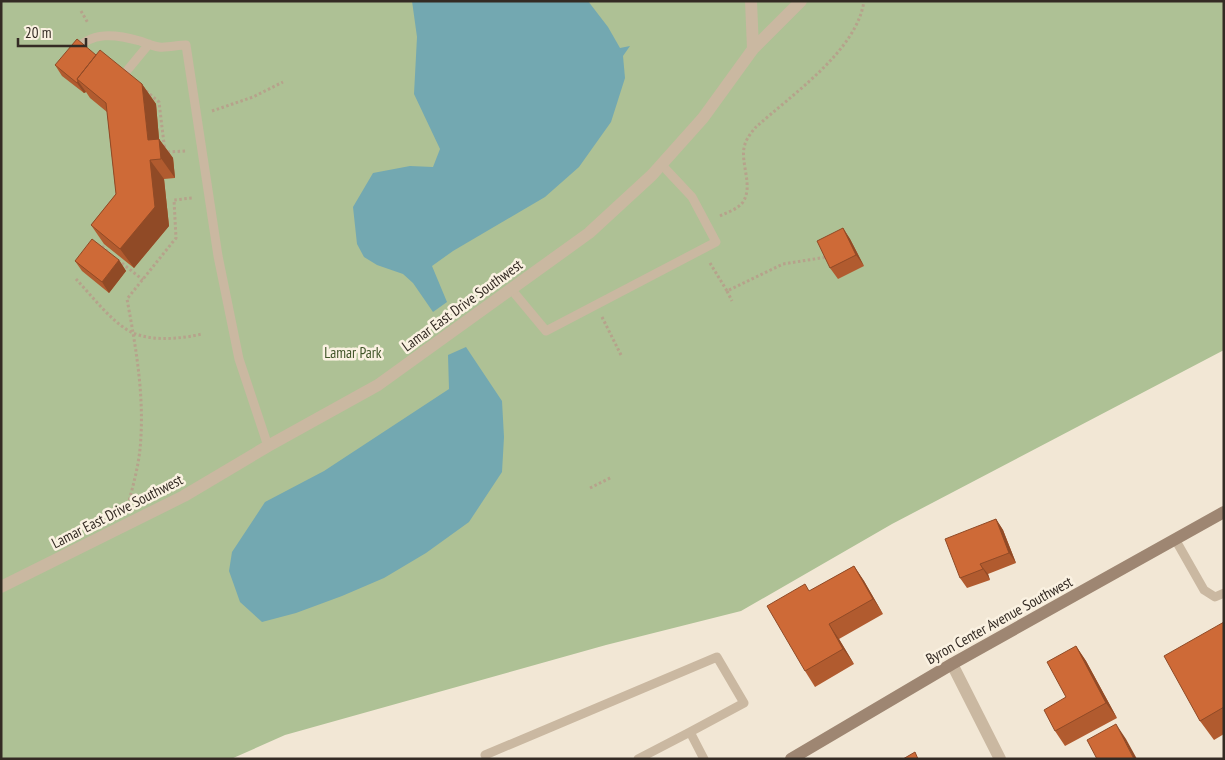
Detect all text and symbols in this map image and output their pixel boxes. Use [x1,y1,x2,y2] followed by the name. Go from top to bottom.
[18,15,85,47] scale bar
[25,23,51,42] text: 20 m
[398,255,526,355] street label: Lamar East Drive Southwest
[324,343,382,362] park label: Lamar Park
[48,470,186,552] street label: Lamar East Drive Southwest
[922,572,1076,668] street label: Byron Center Avenue Southwest

